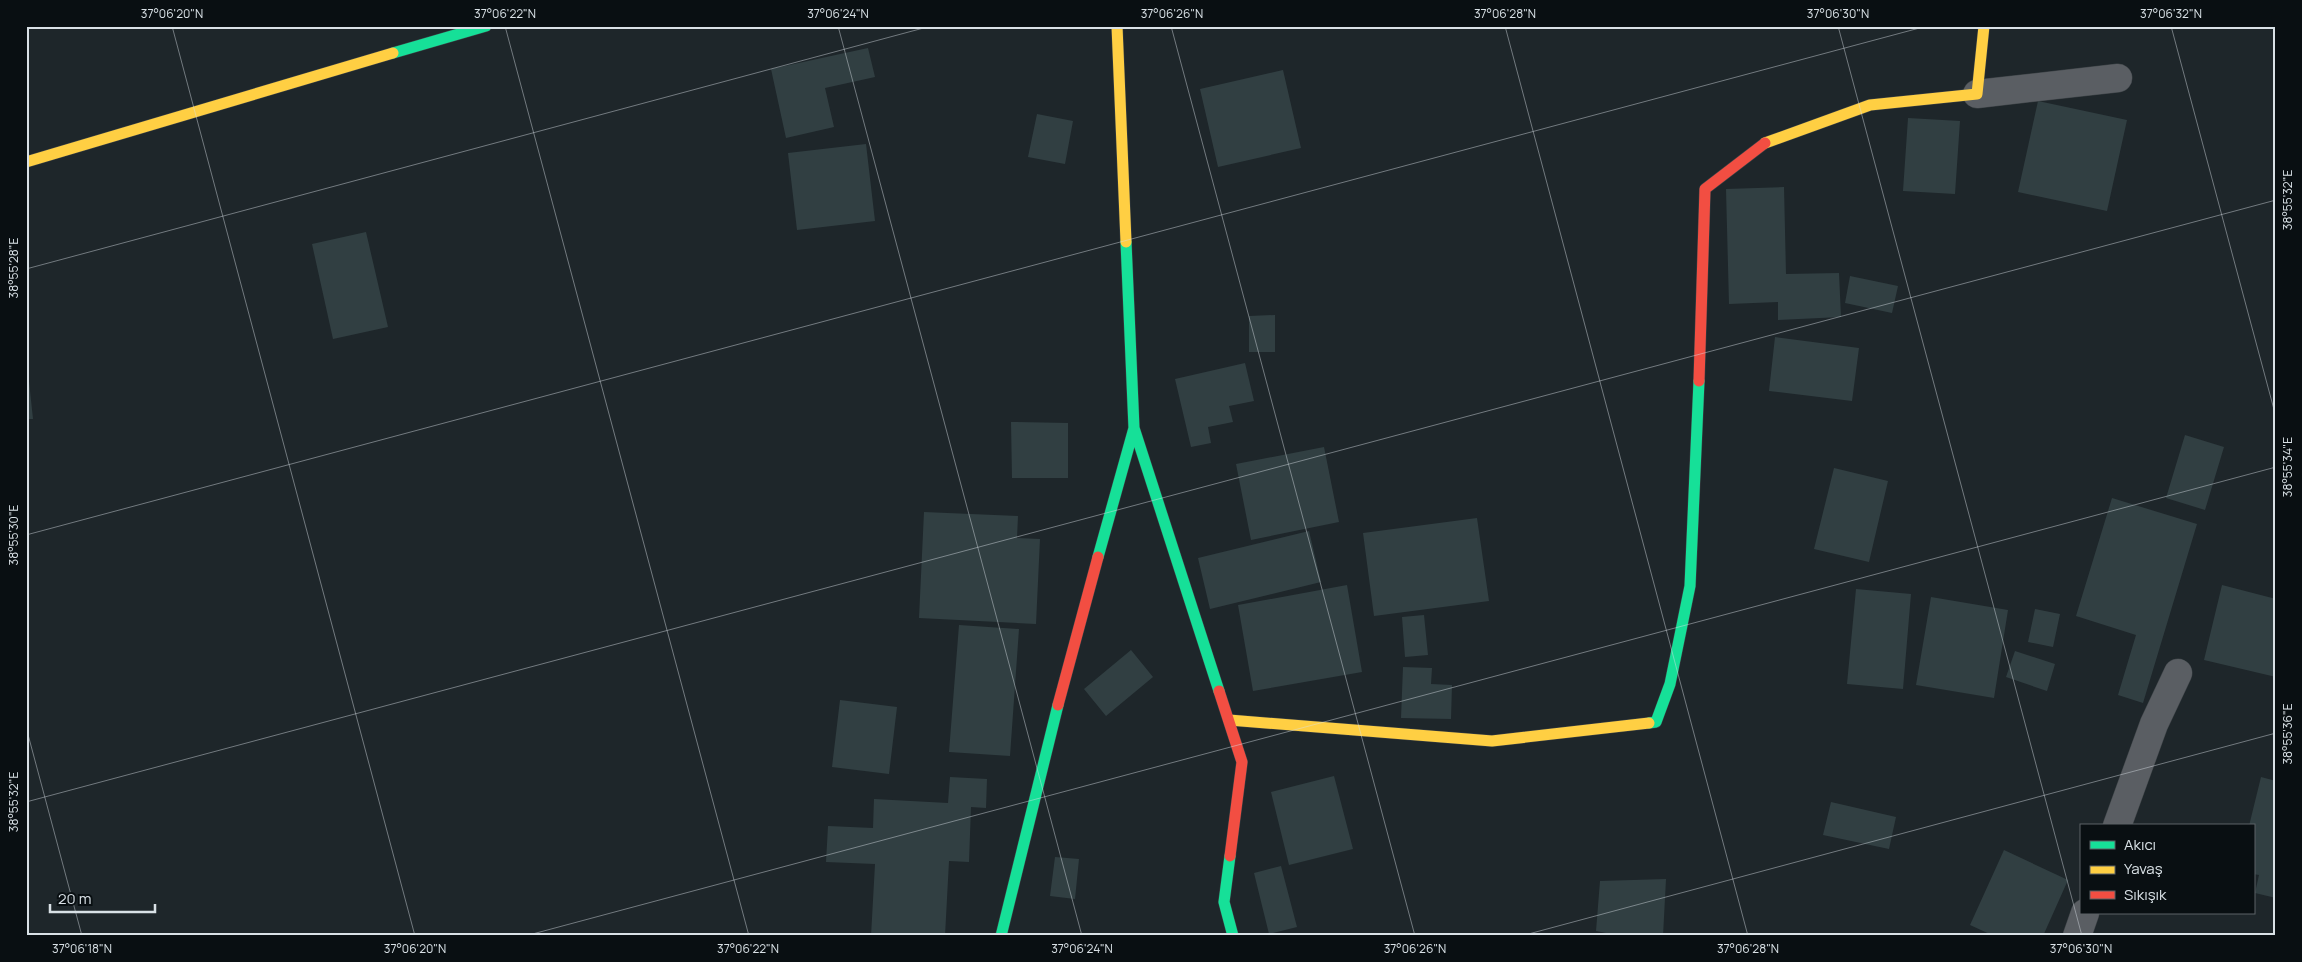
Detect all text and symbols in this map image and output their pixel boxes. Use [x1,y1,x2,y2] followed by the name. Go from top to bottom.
[141,5,203,22] text: 37°06'20"N
[474,5,536,22] text: 37°06'22"N
[807,5,869,22] text: 37°06'24"N
[1141,5,1203,22] text: 37°06'26"N
[1474,5,1536,22] text: 37°06'28"N
[1807,5,1869,22] text: 37°06'30"N
[2140,5,2202,22] text: 37°06'32"N
[2279,170,2296,230] text: 38°55'32"E
[5,237,22,298] text: 38°55'28"E
[2279,437,2296,497] text: 38°55'34"E
[5,504,22,565] text: 38°55'30"E
[2279,703,2296,765] text: 38°55'36"E
[5,772,22,832] text: 38°55'32"E
[2080,824,2254,914] legend
[2124,834,2156,855] text: Akıcı
[2124,858,2163,879] text: Yavaş
[50,882,155,914] scale bar
[2124,884,2167,905] text: Sıkışık
[58,888,91,909] text: 20 m
[52,940,112,957] text: 37°06'18"N
[384,940,446,957] text: 37°06'20"N
[717,940,779,957] text: 37°06'22"N
[1051,940,1113,957] text: 37°06'24"N
[1384,940,1446,957] text: 37°06'26"N
[1717,940,1779,957] text: 37°06'28"N
[2050,940,2112,957] text: 37°06'30"N

